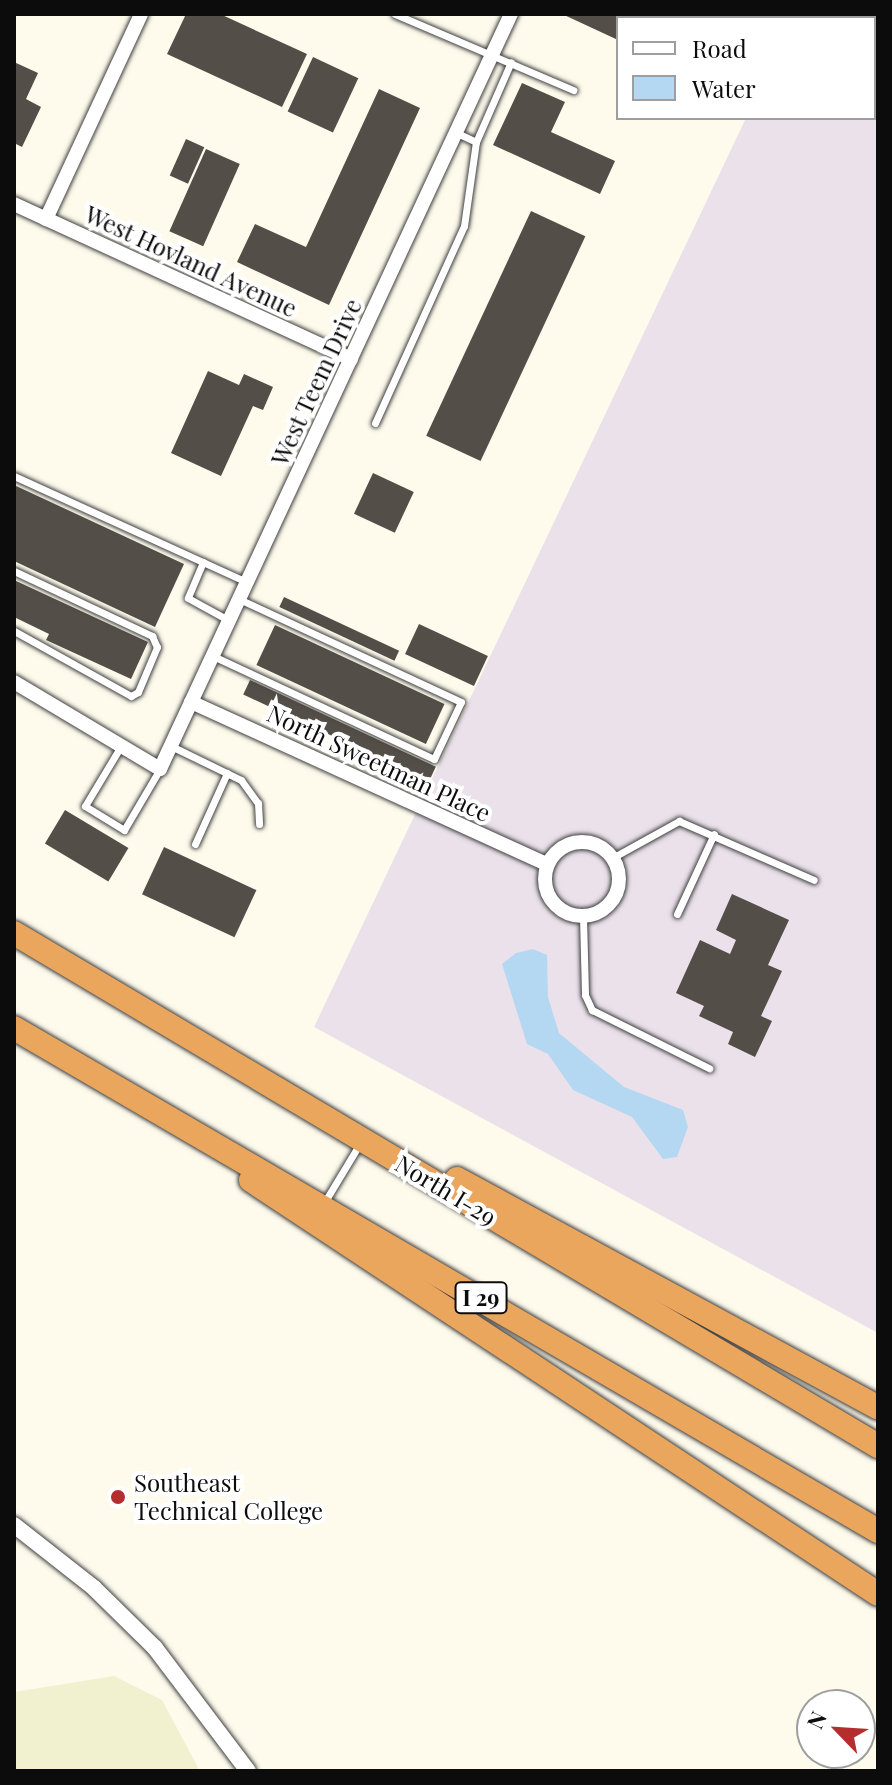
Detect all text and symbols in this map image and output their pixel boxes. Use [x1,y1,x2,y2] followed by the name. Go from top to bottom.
[616,16,876,120] legend
[692,32,747,64] text: Road
[692,72,756,104] text: Water
[80,199,302,323] street label: West Hovland Avenue
[265,294,367,470] street label: West Teem Drive
[263,699,495,827] street label: North Sweetman Place
[390,1149,502,1231] street label: North I-29
[453,1280,509,1316] road number: I 29
[134,1469,323,1525] place label: Southeast Technical College
[109,1488,127,1506] marker: Southeast Technical College
[796,1689,876,1769] north arrow
[799,1706,833,1733] text: N

